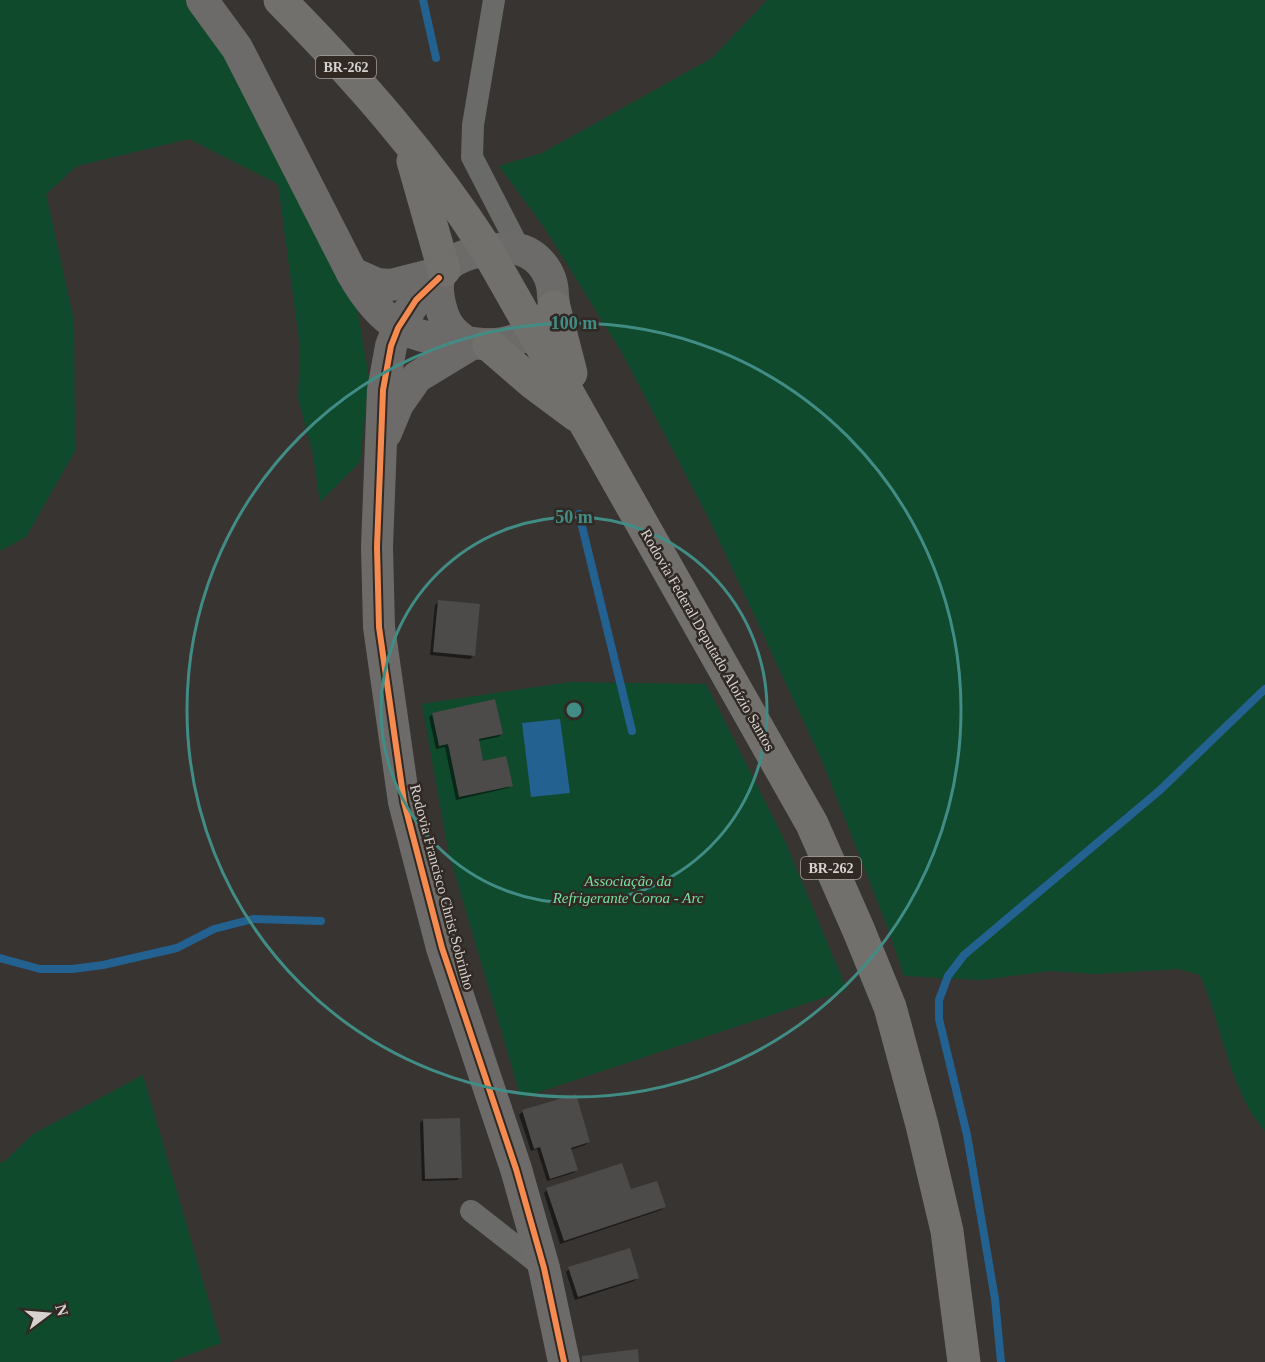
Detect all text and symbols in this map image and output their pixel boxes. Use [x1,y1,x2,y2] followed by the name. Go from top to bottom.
[316,56,376,78] road number: BR-262
[551,313,597,333] text: 100 m
[555,507,593,527] text: 50 m
[638,526,778,754] street label: Rodovia Federal Deputado Aloízio Santos
[564,700,584,720] centre of rings
[407,783,477,991] street label: Rodovia Francisco Christ Sobrinho
[801,857,861,879] road number: BR-262
[552,873,704,906] park label: Associação da Refrigerante Coroa - Arc
[18,1284,78,1344] north arrow
[52,1302,72,1318] text: N

